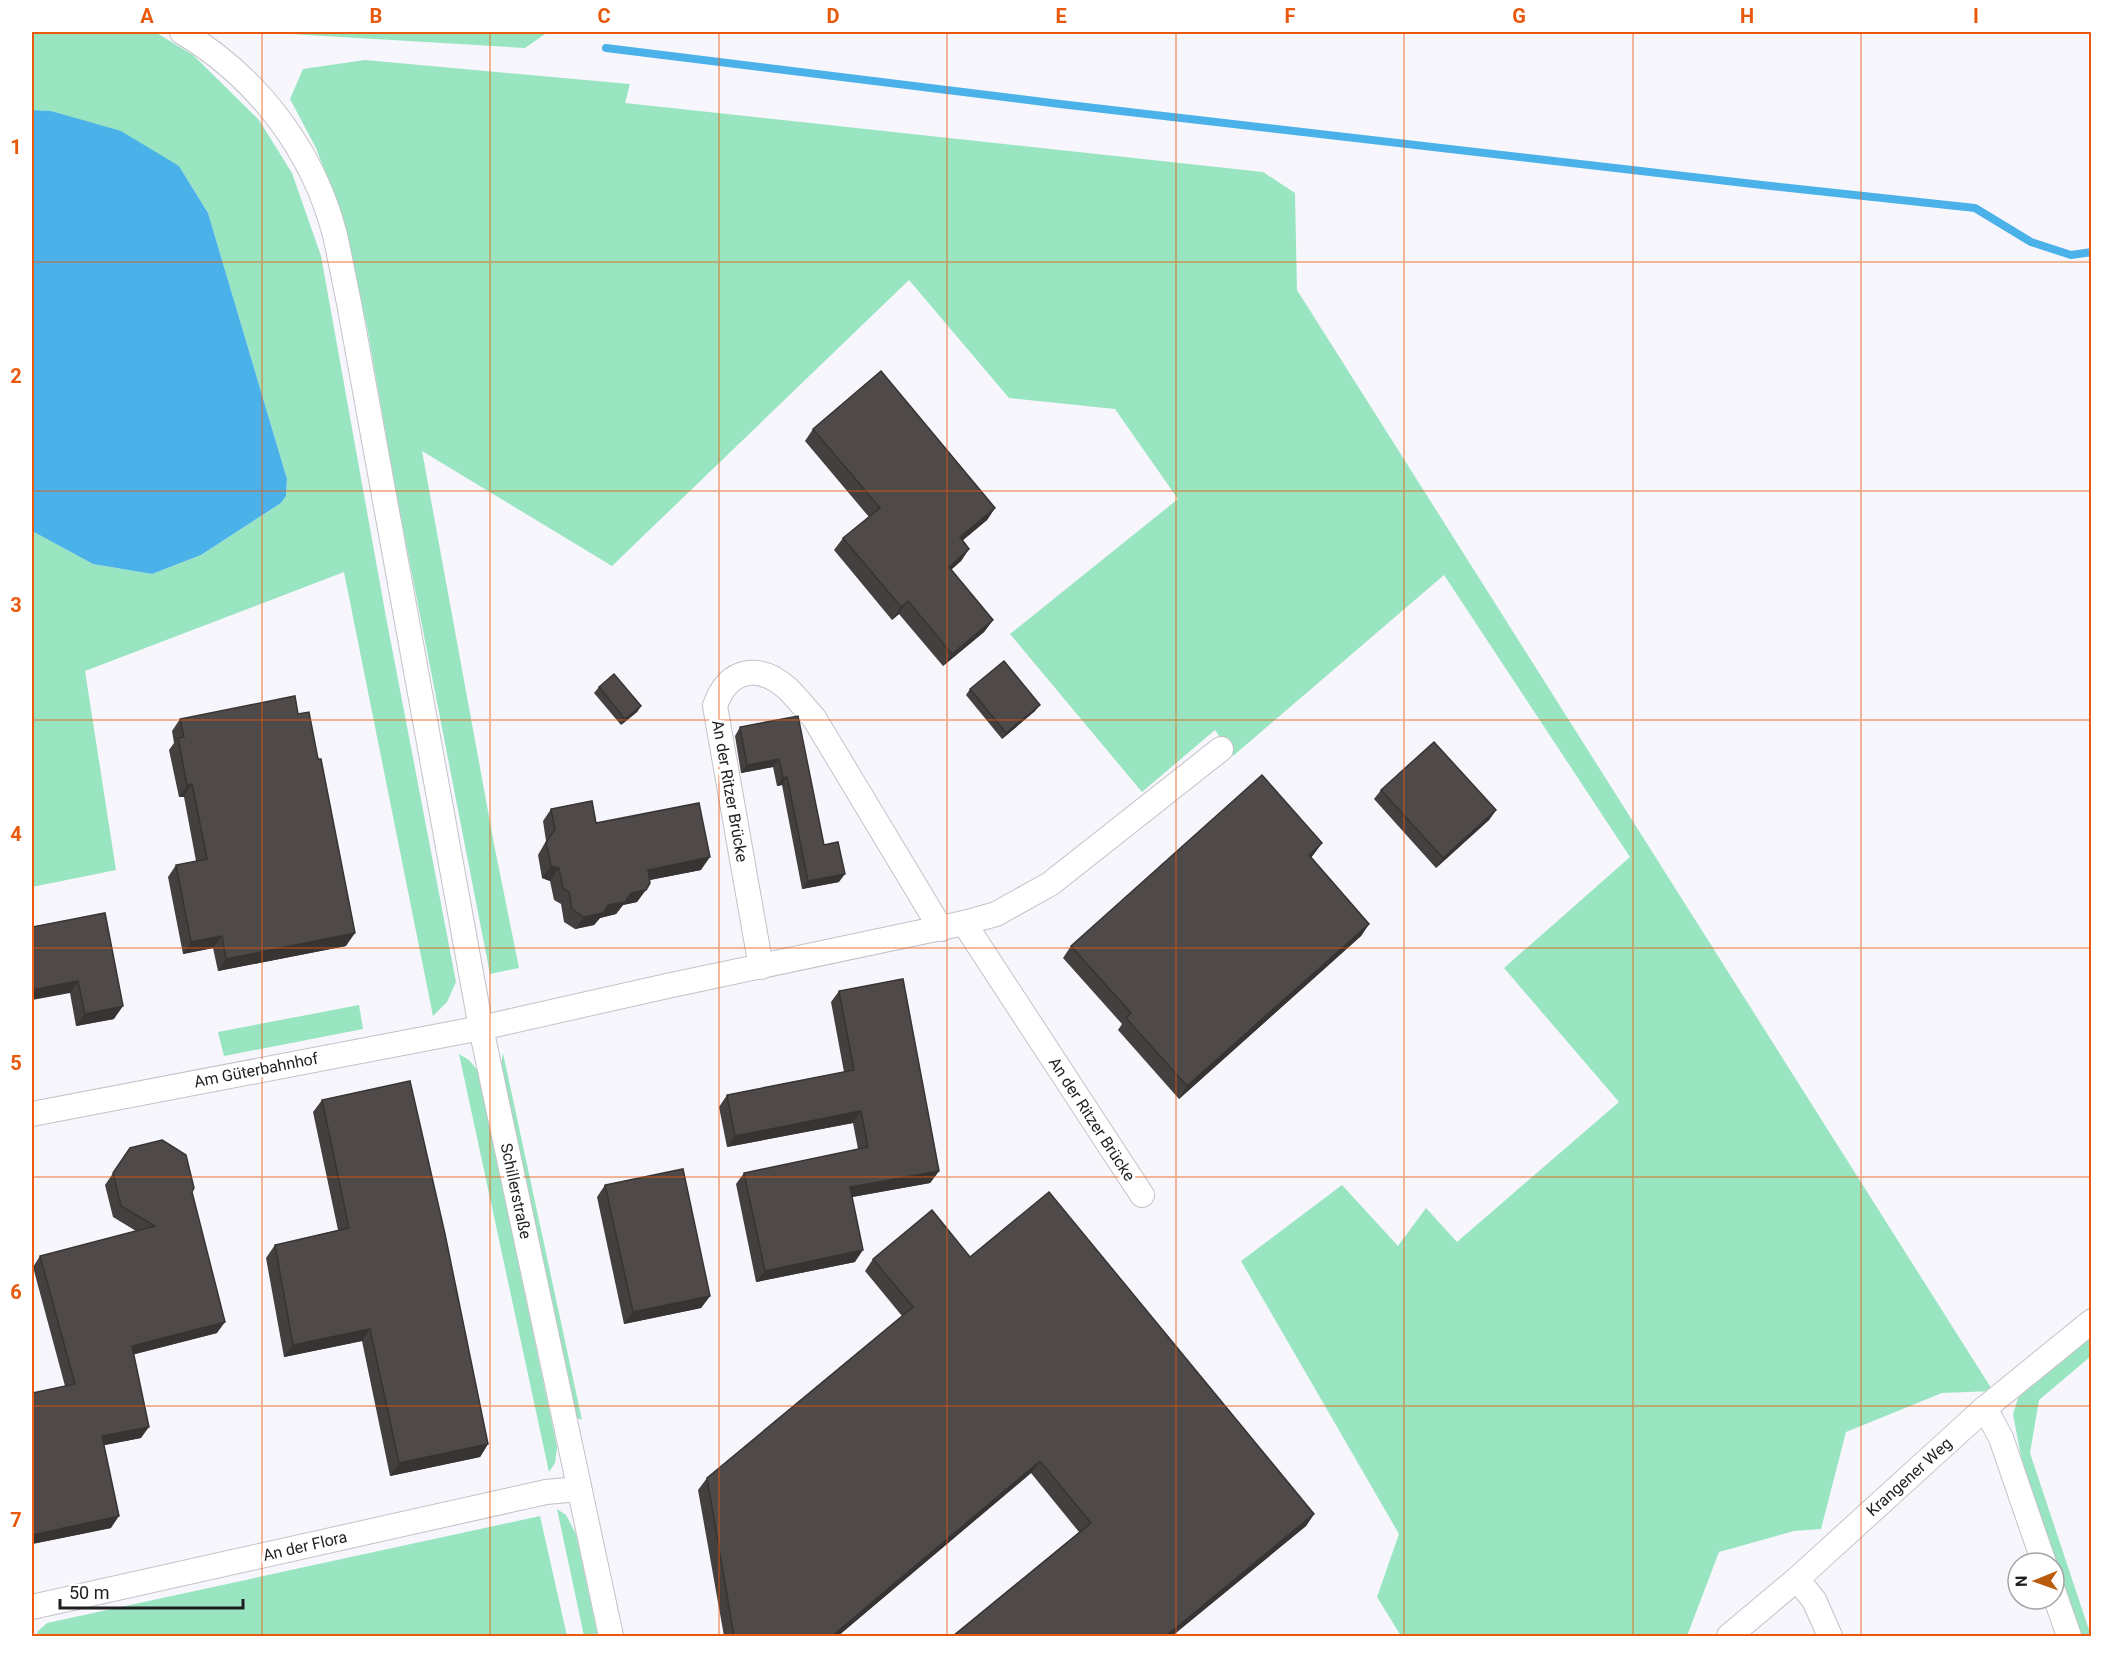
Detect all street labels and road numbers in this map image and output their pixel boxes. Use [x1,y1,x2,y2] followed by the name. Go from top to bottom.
[708,719,752,863] street label: An der Ritzer Brücke
[192,1049,320,1091] street label: Am Güterbahnhof
[1045,1054,1139,1184] street label: An der Ritzer Brücke
[497,1141,535,1241] street label: Schillerstraße
[1862,1434,1956,1520] street label: Krangener Weg
[261,1527,349,1565] street label: An der Flora

